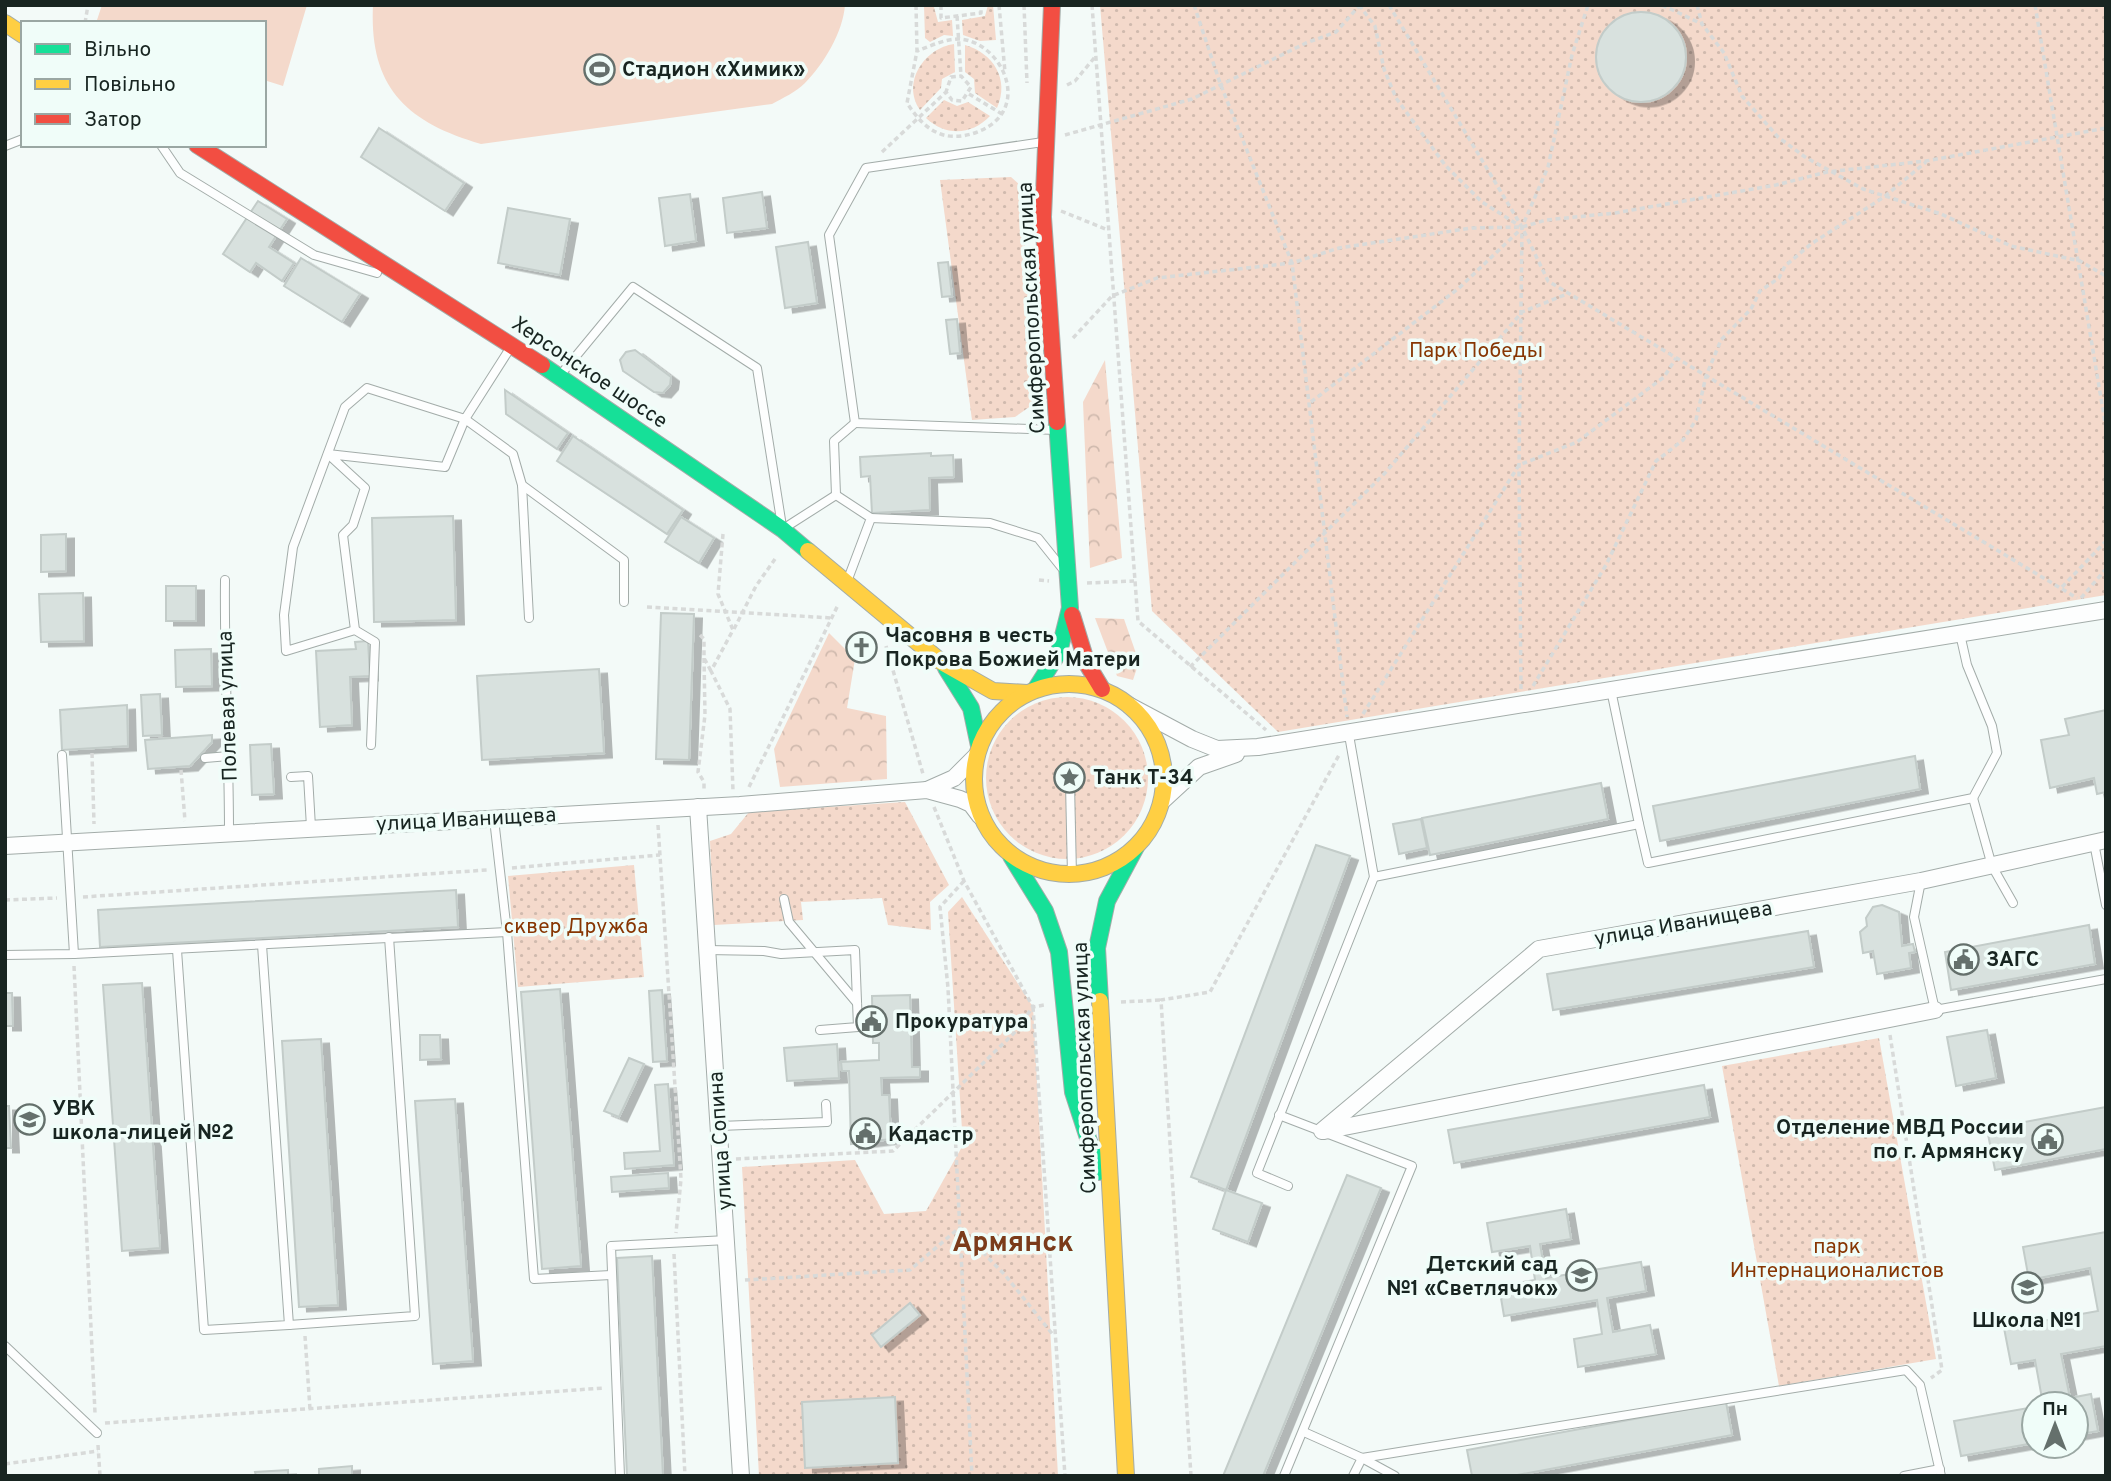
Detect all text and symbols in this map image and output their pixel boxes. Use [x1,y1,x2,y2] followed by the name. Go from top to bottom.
[21,21,266,147] legend
[84,37,151,64] text: Вільно
[582,52,616,86] sports icon: Стадион «Химик»
[622,57,806,84] place label: Стадион «Химик»
[84,72,176,99] text: Повільно
[84,107,142,134] text: Затор
[1012,181,1053,435] street label: Симферопольская улица
[506,311,672,435] street label: Херсонское шоссе
[1409,338,1543,365] park label: Парк Победы
[885,623,1141,674] place label: Часовня в честь Покрова Божией Матери
[212,630,245,782] street label: Полевая улица
[845,630,879,664] church icon: Часовня в честь Покрова Божией Матери
[1053,760,1087,794] place icon: Танк Т-34
[1093,765,1193,792] place label: Танк Т-34
[375,802,557,839] street label: улица Иванищева
[1592,896,1774,953] street label: улица Иванищева
[504,914,648,941] park label: сквер Дружба
[1068,942,1103,1194] street label: Симферопольская улица
[1946,942,1980,976] public building icon: ЗАГС
[1986,947,2039,974] place label: ЗАГС
[855,1004,889,1038] public building icon: Прокуратура
[895,1009,1028,1036] place label: Прокуратура
[703,1070,740,1211] street label: улица Сопина
[52,1096,234,1147] place label: УВК школа-лицей №2
[12,1103,46,1137] school or university icon: УВК школа-лицей №2
[1776,1115,2024,1166] place label: Отделение МВД России по г. Армянску
[848,1117,882,1151] public building icon: Кадастр
[888,1122,974,1149] place label: Кадастр
[2030,1122,2064,1156] public building icon: Отделение МВД России по г. Армянску
[952,1226,1074,1262] district label: Армянск
[1730,1234,1944,1285] park label: парк Интернационалистов
[1386,1252,1558,1303] place label: Детский сад №1 «Светлячок»
[1564,1259,1598,1293] school or university icon: Детский сад №1 «Светлячок»
[2010,1271,2044,1305] school or university icon: Школа №1
[1972,1308,2082,1335] place label: Школа №1
[2020,1390,2090,1460] north arrow
[2042,1398,2068,1422] text: Пн

